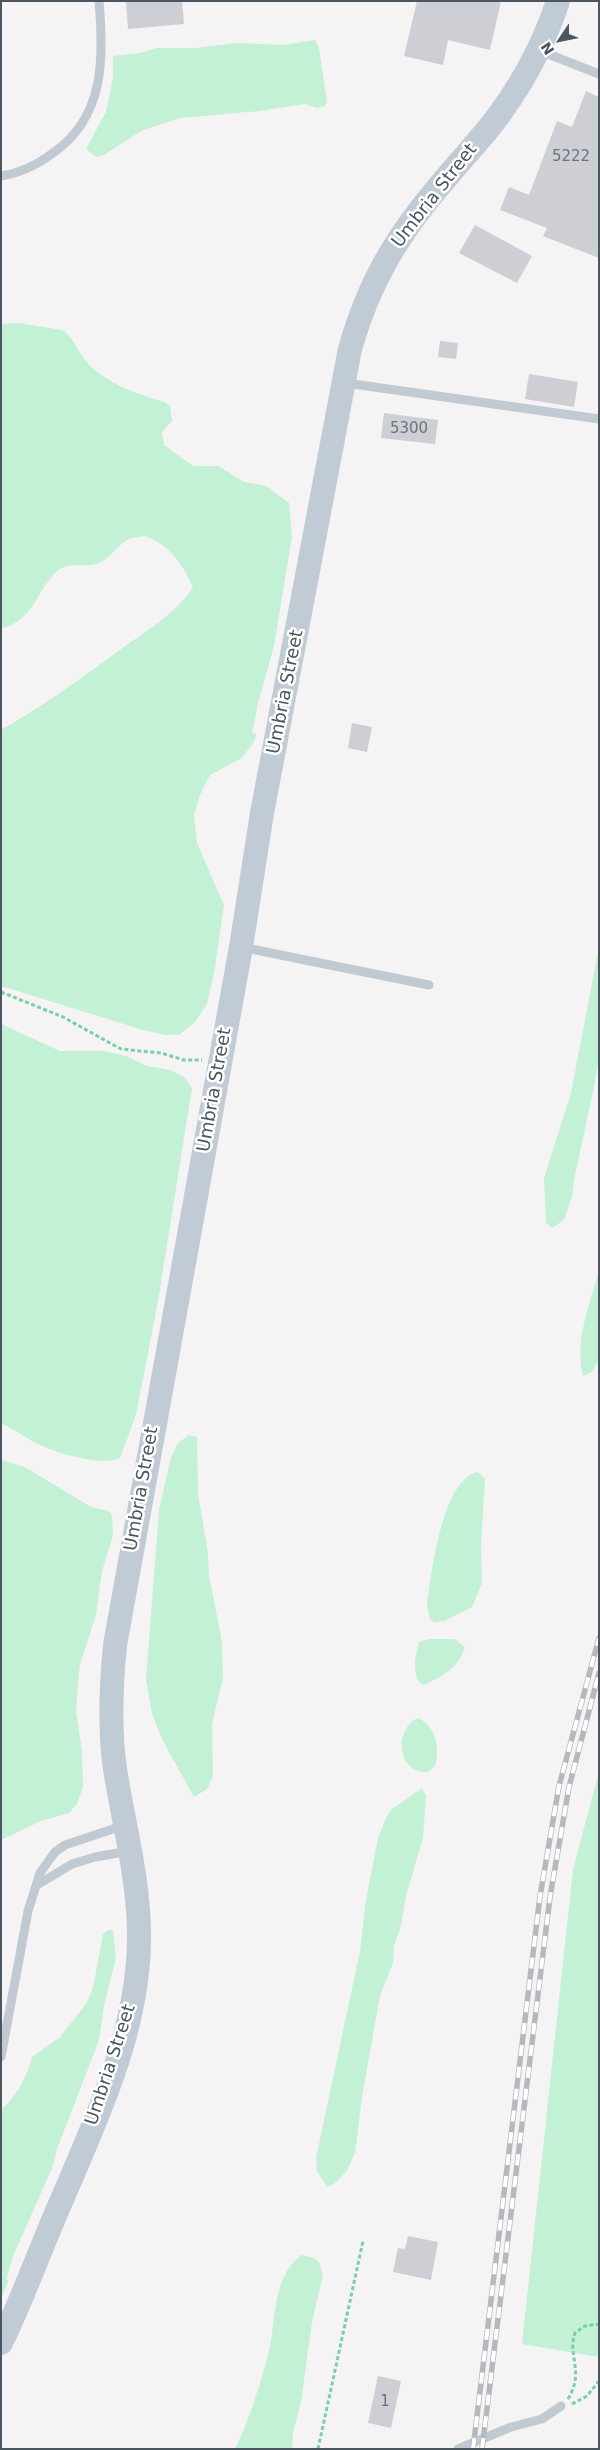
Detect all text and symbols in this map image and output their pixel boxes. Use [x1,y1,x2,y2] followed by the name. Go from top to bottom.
[535,15,585,65] north arrow
[538,39,557,58] text: N
[388,140,482,252] street label: Umbria Street
[552,148,590,166] house number: 5222
[390,420,428,438] house number: 5300
[263,628,309,756] street label: Umbria Street
[193,1026,237,1154] street label: Umbria Street
[120,1425,164,1553] street label: Umbria Street
[81,2002,141,2128] street label: Umbria Street
[380,2393,390,2411] house number: 1

